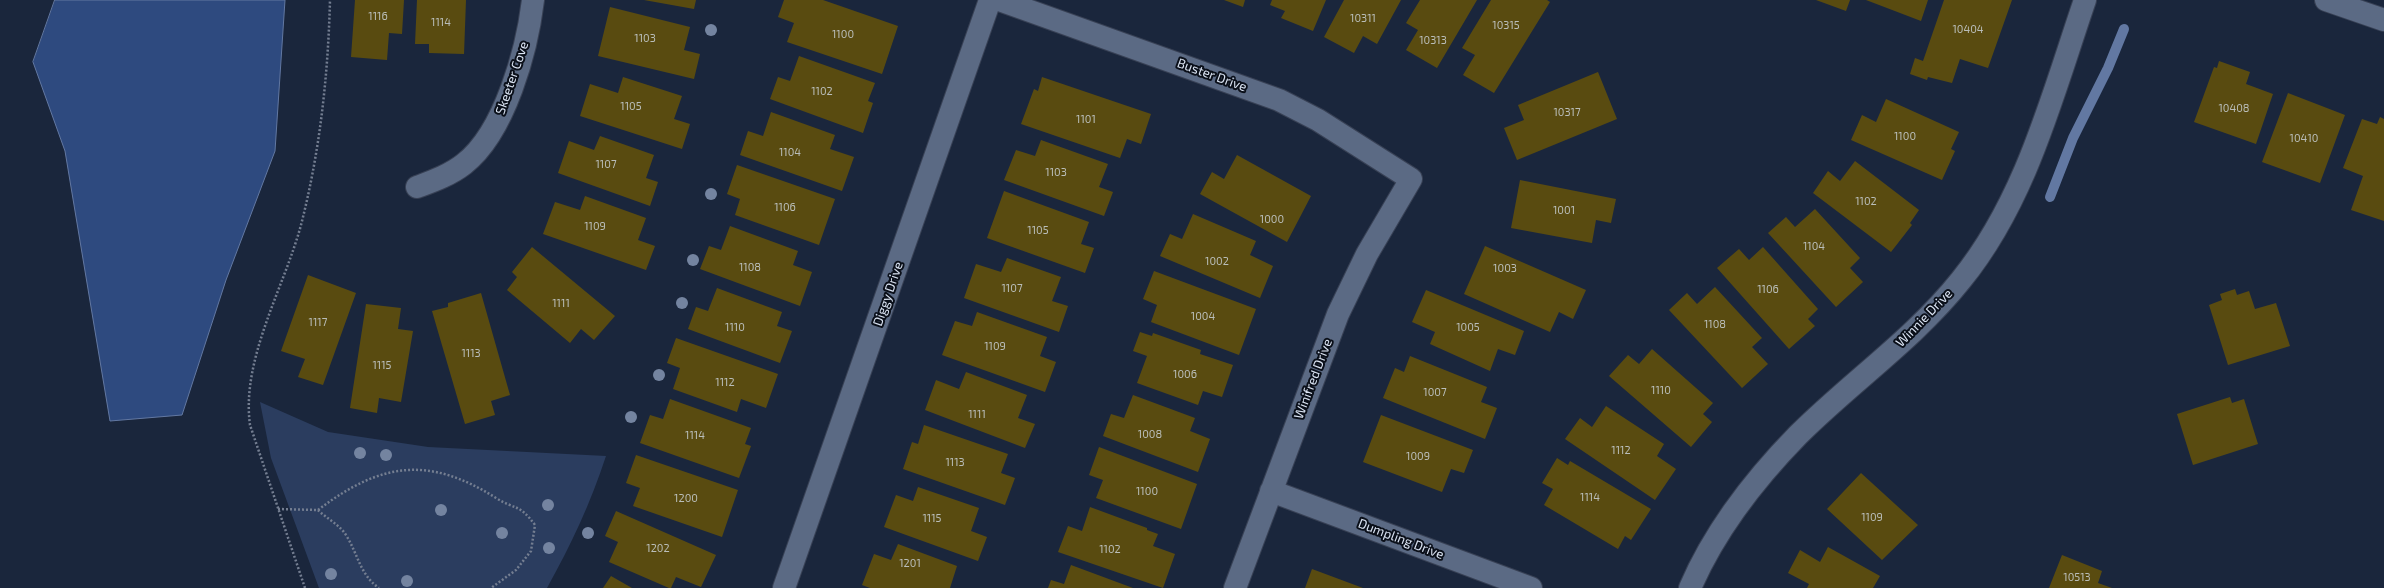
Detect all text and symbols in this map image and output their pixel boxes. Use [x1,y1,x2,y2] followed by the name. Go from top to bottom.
[368,9,388,23] house number: 1116
[1350,11,1376,25] house number: 10311
[431,15,451,29] house number: 1114
[1492,18,1520,32] house number: 10315
[1952,22,1984,36] house number: 10404
[832,27,854,41] house number: 1100
[634,31,656,45] house number: 1103
[1419,33,1447,47] house number: 10313
[492,39,532,117] street label: Skeeter Cove
[1175,55,1249,95] street label: Buster Drive
[811,84,833,98] house number: 1102
[620,99,642,113] house number: 1105
[2218,101,2250,115] house number: 10408
[1553,105,1581,119] house number: 10317
[1076,112,1096,126] house number: 1101
[1894,129,1916,143] house number: 1100
[2290,131,2318,145] house number: 10410
[779,145,801,159] house number: 1104
[595,157,617,171] house number: 1107
[1045,165,1067,179] house number: 1103
[1855,194,1877,208] house number: 1102
[774,200,796,214] house number: 1106
[1553,203,1575,217] house number: 1001
[1260,212,1284,226] house number: 1000
[584,219,606,233] house number: 1109
[1027,223,1049,237] house number: 1105
[1803,239,1825,253] house number: 1104
[1205,254,1229,268] house number: 1002
[739,260,761,274] house number: 1108
[870,260,906,328] street label: Diggy Drive
[1493,261,1517,275] house number: 1003
[1001,281,1023,295] house number: 1107
[1757,282,1779,296] house number: 1106
[1892,286,1956,350] street label: Winnie Drive
[552,296,570,310] house number: 1111
[1191,309,1215,323] house number: 1004
[309,315,327,329] house number: 1117
[1704,317,1726,331] house number: 1108
[725,320,745,334] house number: 1110
[1456,320,1480,334] house number: 1005
[1291,337,1335,421] street label: Winifred Drive
[984,339,1006,353] house number: 1109
[461,346,481,360] house number: 1113
[372,358,392,372] house number: 1115
[1173,367,1197,381] house number: 1006
[715,375,735,389] house number: 1112
[1651,383,1671,397] house number: 1110
[1423,385,1447,399] house number: 1007
[968,407,986,421] house number: 1111
[1138,427,1162,441] house number: 1008
[685,428,705,442] house number: 1114
[1611,443,1631,457] house number: 1112
[1406,449,1430,463] house number: 1009
[945,455,965,469] house number: 1113
[1136,484,1158,498] house number: 1100
[1580,490,1600,504] house number: 1114
[674,491,698,505] house number: 1200
[1861,510,1883,524] house number: 1109
[922,511,942,525] house number: 1115
[1356,515,1446,563] street label: Dumpling Drive
[646,541,670,555] house number: 1202
[1099,542,1121,556] house number: 1102
[899,556,921,570] house number: 1201
[2063,570,2091,584] house number: 10513

